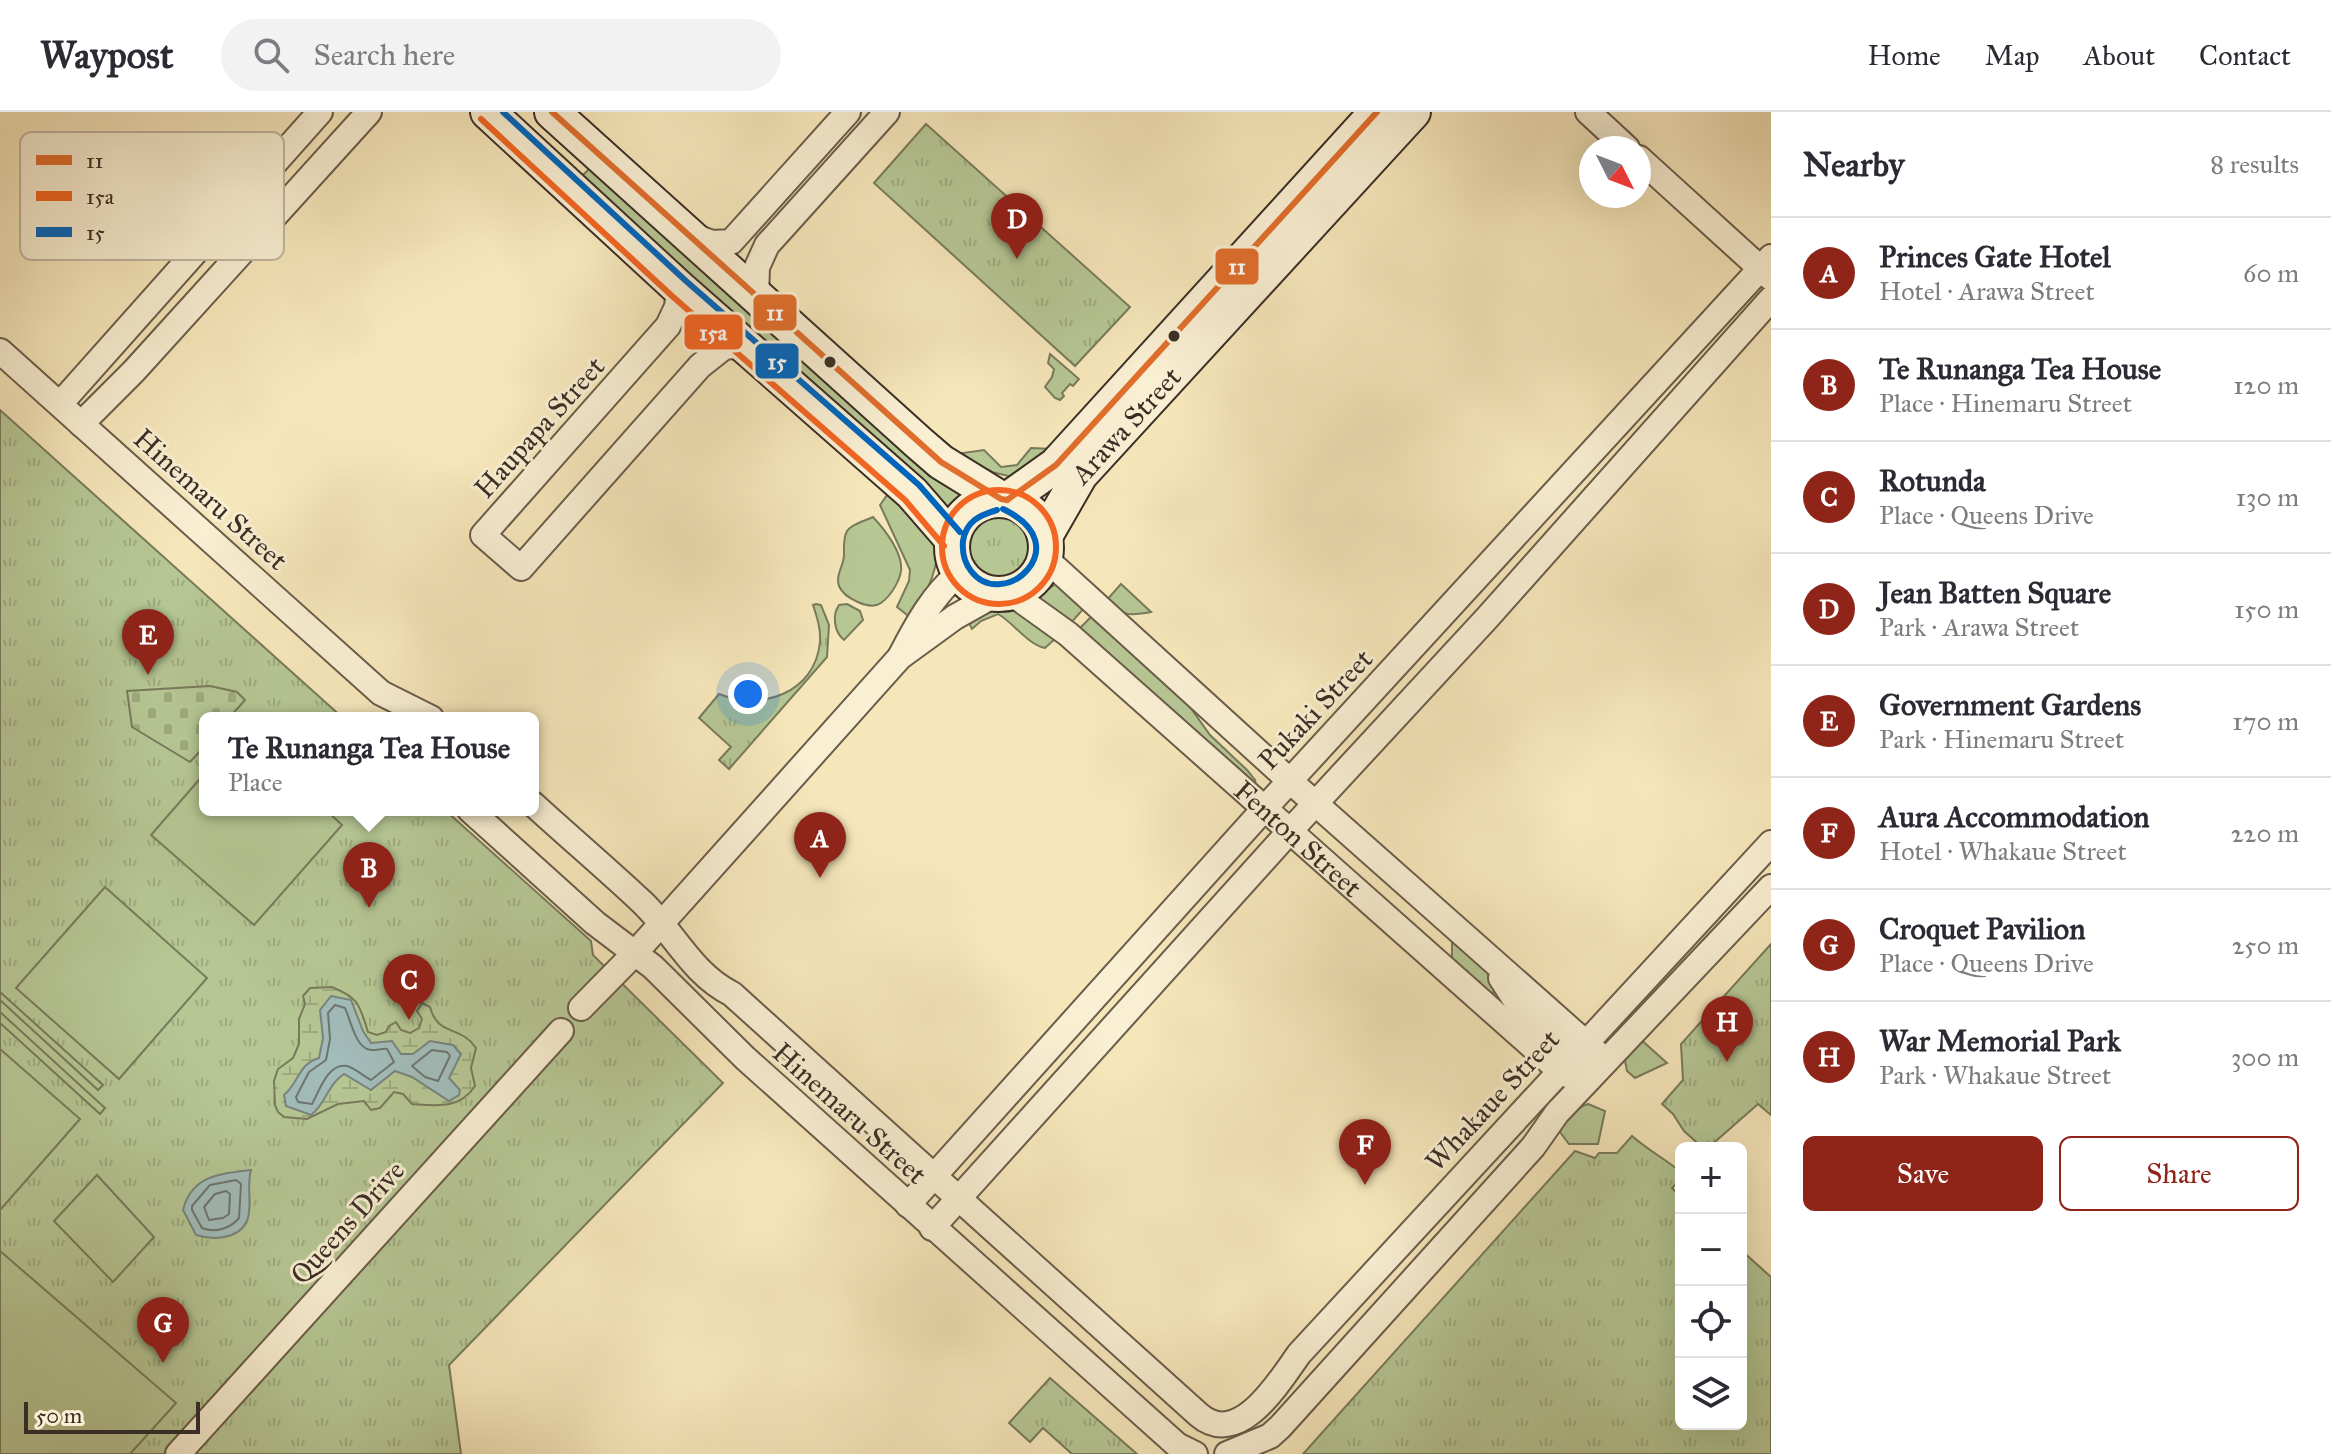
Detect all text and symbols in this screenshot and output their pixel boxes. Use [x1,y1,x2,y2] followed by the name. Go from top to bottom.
[221,19,781,91] search box
[40,32,173,78] text: Waypost
[249,33,293,77] icon: search
[313,37,455,73] text: Search here
[1868,38,1941,73] text: Home
[1985,38,2039,73] text: Map
[2083,38,2155,73] text: About
[2199,38,2291,73] text: Contact
[20,132,284,260] legend
[1579,136,1651,208] north arrow
[1803,144,1905,185] text: Nearby
[86,147,103,174] text: 11
[2210,148,2299,180] text: 8 results
[86,183,115,210] text: 15a
[991,193,1043,259] pin: D
[86,219,105,246] text: 15
[1879,239,2111,275] text: Princes Gate Hotel
[1214,247,1260,286] line badge: 11
[1228,253,1246,280] text: 11
[1820,257,1838,289] text: A
[2243,257,2299,289] text: 60 m
[1879,275,2095,307] text: Hotel · Arawa Street
[752,293,798,332] line badge: 11
[766,299,784,326] text: 11
[683,313,744,351] line badge: 15a
[699,319,728,346] text: 15a
[1166,328,1182,344] unlabelled marker
[754,342,800,380] line badge: 15
[768,348,787,375] text: 15
[467,349,612,505] street label: Haupapa Street
[1879,351,2161,387] text: Te Runanga Tea House
[822,354,838,370] unlabelled marker
[1063,360,1189,492] street label: Arawa Street
[1820,369,1838,401] text: B
[2233,369,2299,401] text: 120 m
[1879,387,2132,419] text: Place · Hinemaru Street
[126,421,295,578] street label: Hinemaru Street
[1879,463,1986,499] text: Rotunda
[1820,481,1838,513] text: C
[2236,481,2299,513] text: 130 m
[1879,499,2094,531] text: Place · Queens Drive
[1879,575,2111,611] text: Jean Batten Square
[1819,593,1839,625] text: D
[2234,593,2299,625] text: 150 m
[122,609,174,675] pin: E
[1879,611,2079,643] text: Park · Arawa Street
[1251,642,1380,777] street label: Pukaki Street
[728,674,768,714] your location
[1879,687,2141,723] text: Government Gardens
[1820,705,1838,737] text: E
[2232,705,2299,737] text: 170 m
[199,712,539,816] popup
[1879,723,2124,755] text: Park · Hinemaru Street
[228,730,510,766] text: Te Runanga Tea House
[228,766,283,798] text: Place
[1227,773,1369,905] street label: Fenton Street
[1879,799,2150,835] text: Aura Accommodation
[794,812,846,878] pin: A
[1821,817,1838,849] text: F
[2231,817,2299,849] text: 220 m
[1879,835,2127,867] text: Hotel · Whakaue Street
[343,842,395,908] pin: B
[1879,911,2085,947] text: Croquet Pavilion
[1819,929,1839,961] text: G
[2232,929,2299,961] text: 250 m
[1879,947,2094,979] text: Place · Queens Drive
[383,954,435,1020] pin: C
[1701,996,1753,1062] pin: H
[1418,1022,1567,1179] street label: Whakaue Street
[1879,1023,2121,1059] text: War Memorial Park
[765,1035,934,1192] street label: Hinemaru Street
[1818,1041,1840,1073] text: H
[2231,1041,2299,1073] text: 300 m
[1879,1059,2111,1091] text: Park · Whakaue Street
[1339,1119,1391,1185] pin: F
[1803,1136,2043,1211] button: Save
[2059,1136,2299,1211] button: Share
[1675,1142,1747,1430] map controls
[1675,1142,1747,1214] button: +
[283,1153,412,1291] street label: Queens Drive
[1675,1214,1747,1286] button: −
[1675,1286,1747,1358] button: locate
[137,1297,189,1363] pin: G
[1675,1358,1747,1430] button: layers
[24,1398,200,1434] scale bar
[36,1402,82,1429] text: 50 m

